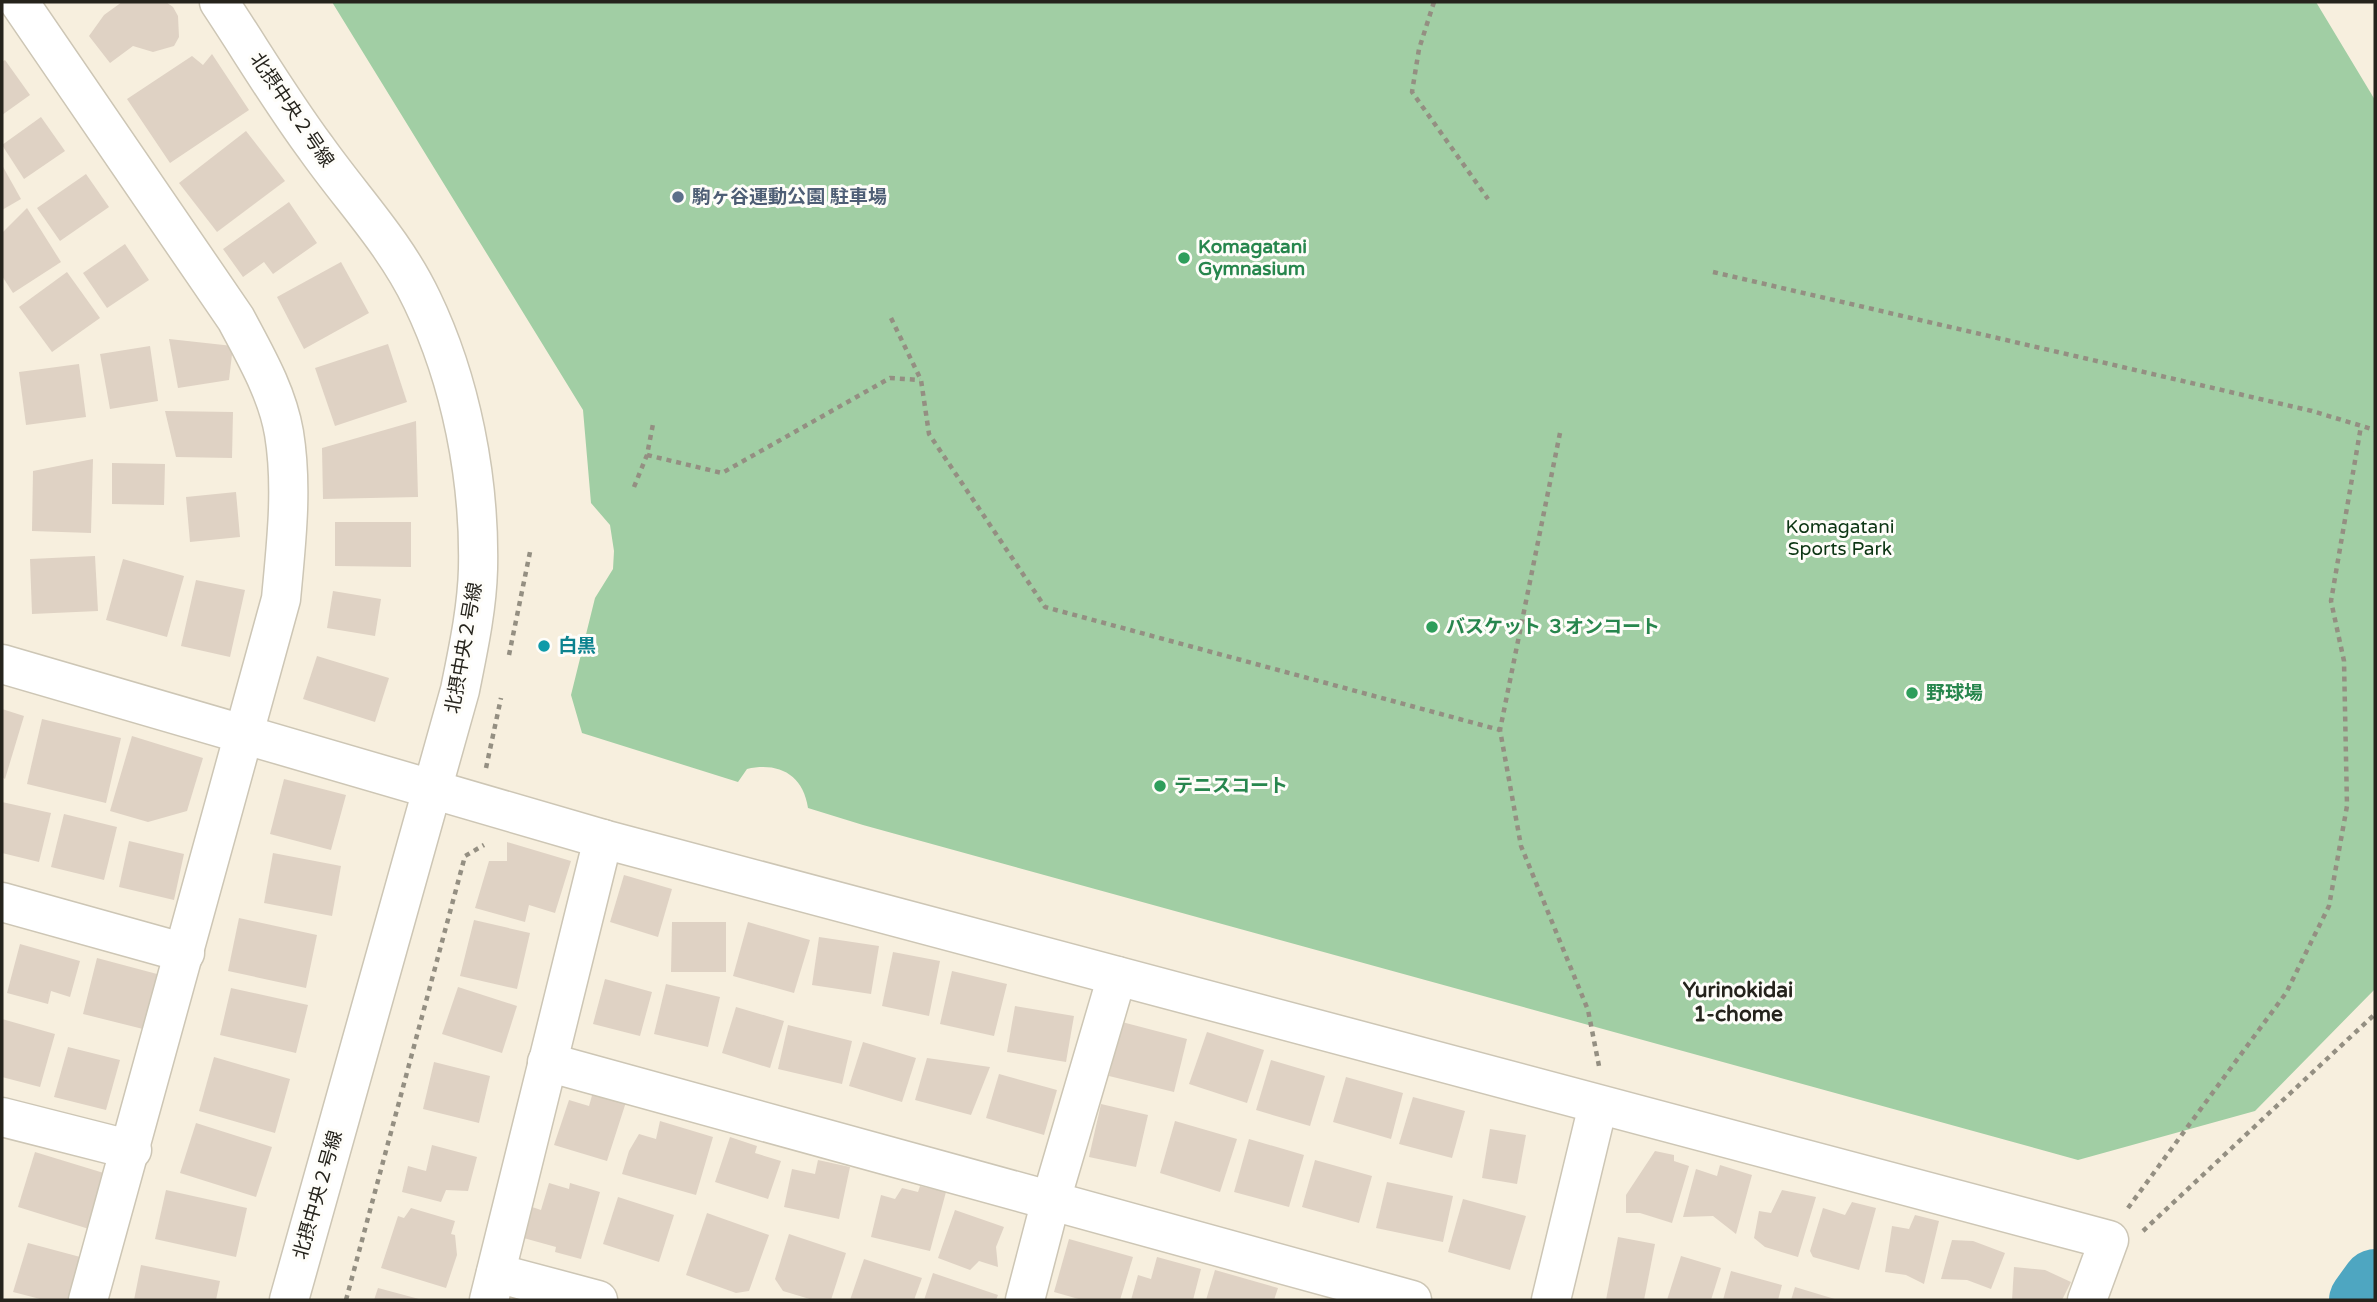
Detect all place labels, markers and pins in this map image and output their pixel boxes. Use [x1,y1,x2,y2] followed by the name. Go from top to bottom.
[692,186,887,208] place label: 駒ヶ谷運動公園 駐車場
[670,189,686,205] marker: 駒ヶ谷運動公園 駐車場
[1198,236,1307,281] place label: Komagatani Gymnasium
[1176,250,1192,266] marker: Komagatani Gymnasium
[1446,616,1660,638] place label: バスケット ３オンコート
[1424,619,1440,635] marker: バスケット ３オンコート
[558,635,596,657] place label: 白黒
[536,638,552,654] marker: 白黒
[1926,682,1983,704] place label: 野球場
[1904,685,1920,701] marker: 野球場
[1174,775,1288,797] place label: テニスコート
[1152,778,1168,794] marker: テニスコート

